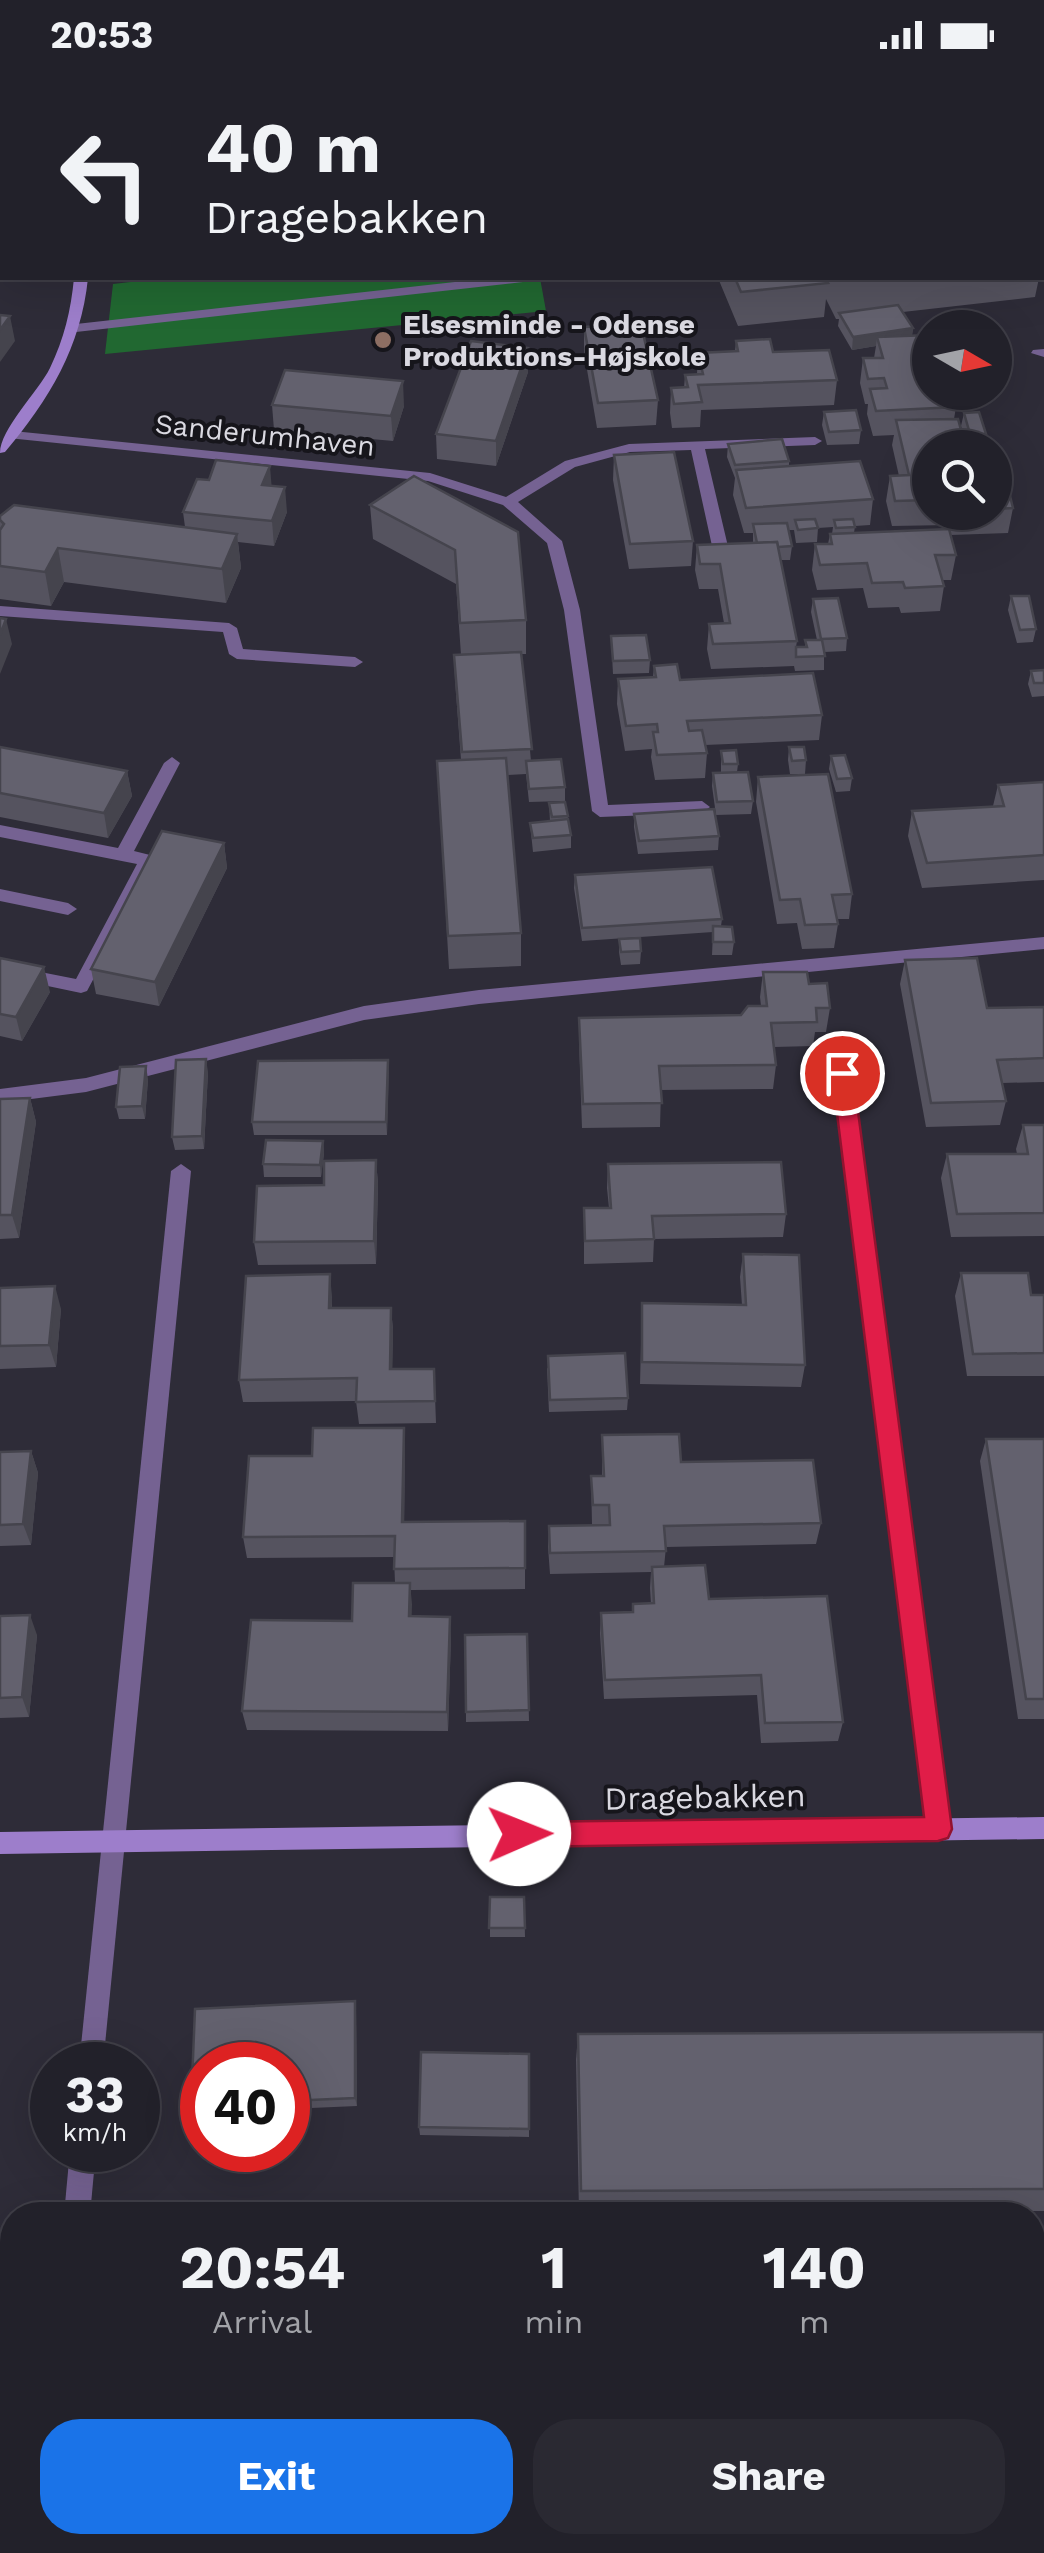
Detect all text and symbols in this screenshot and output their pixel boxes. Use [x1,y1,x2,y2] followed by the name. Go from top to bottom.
[50,13,153,57] text: 20:53
[205,107,381,189] text: 40 m
[40,110,170,240] icon: left
[205,191,488,244] text: Dragebakken
[403,308,706,373] place label: Elsesminde - Odense Produktions-Højskole
[912,310,1012,410] north arrow
[912,310,1012,530] map controls
[372,329,394,351] marker: Elsesminde - Odense Produktions-Højskole
[154,407,376,463] street label: Sanderumhaven
[912,430,1012,530] button: search
[800,1031,885,1116] pin
[815,1046,870,1101] icon: arrive
[604,1776,806,1818] street label: Dragebakken
[467,1782,571,1886] position arrow
[180,2042,310,2172] speed limit sign: 40
[65,2065,125,2124] text: 33
[63,2118,127,2147] text: km/h
[179,2232,345,2303] text: 20:54
[541,2232,567,2303] text: 1
[763,2232,866,2303] text: 140
[212,2303,312,2341] text: Arrival
[525,2303,583,2341] text: min
[799,2303,829,2341] text: m
[40,2419,513,2534] button: Exit
[533,2419,1005,2534] button: Share

